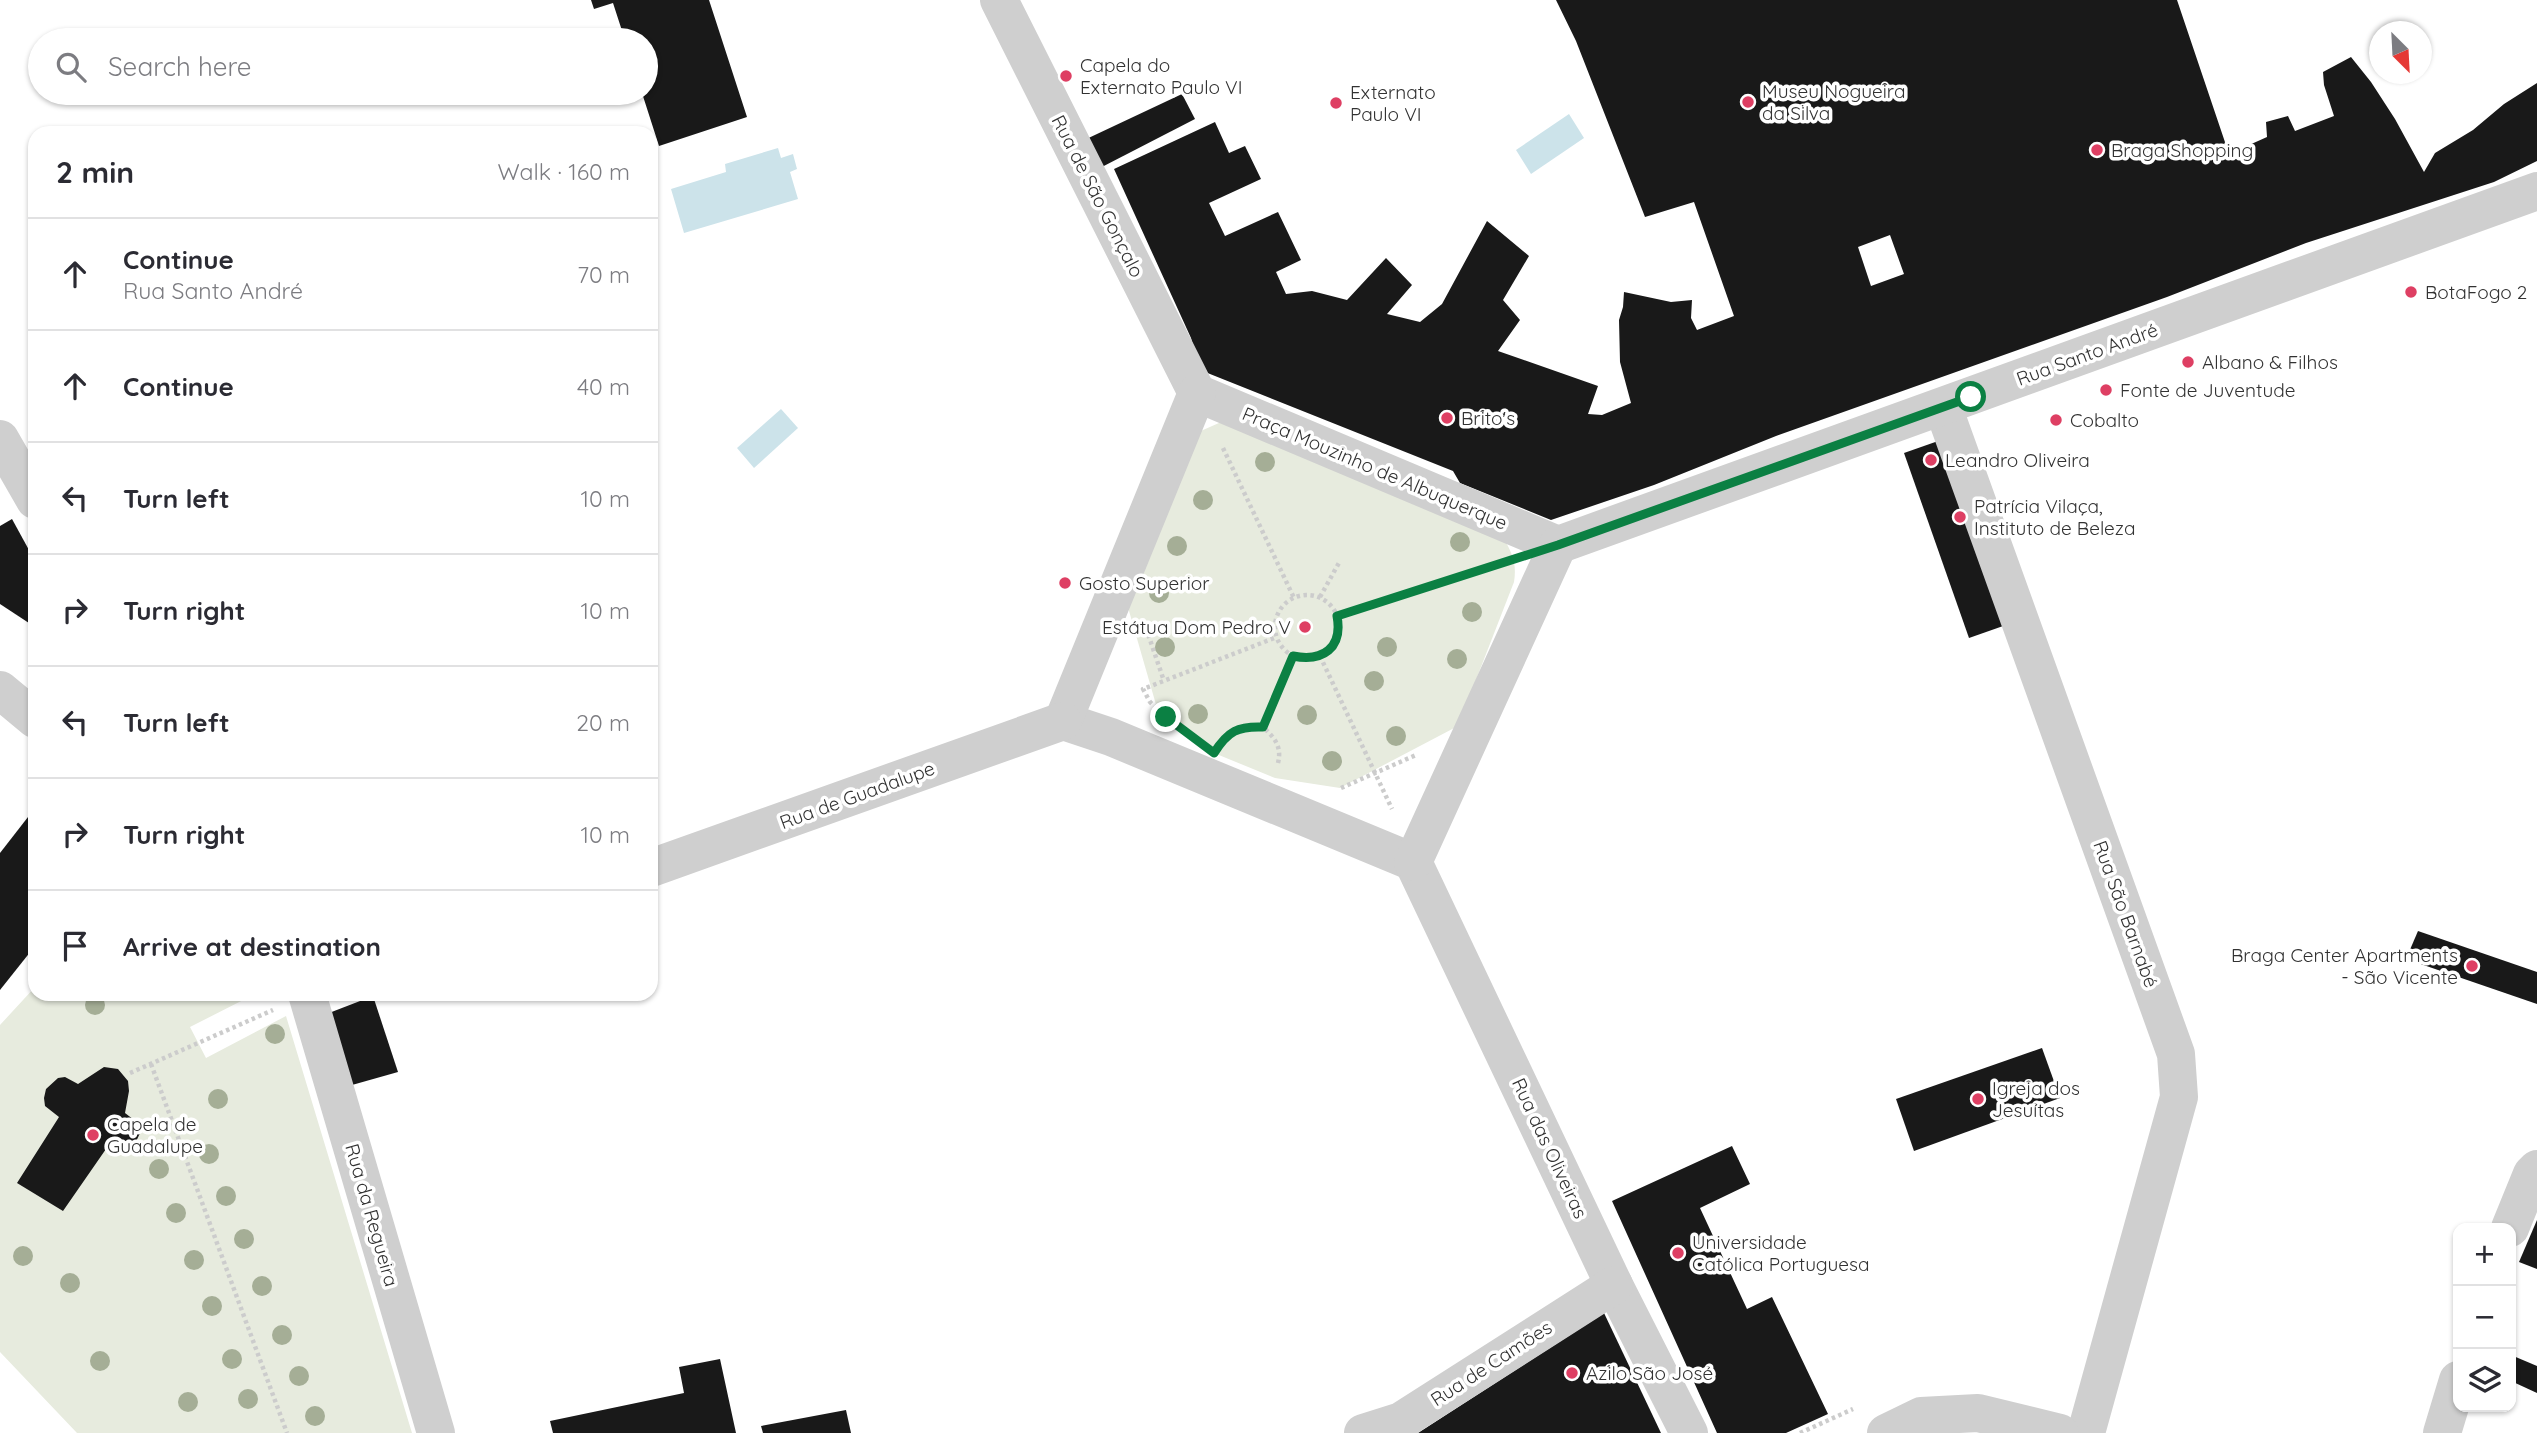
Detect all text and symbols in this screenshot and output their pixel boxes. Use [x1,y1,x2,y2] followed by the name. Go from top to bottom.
[2369,21,2432,84] north arrow
[28,28,658,105] search box
[52,48,90,86] icon: search
[108,50,252,83] text: Search here
[1080,53,1242,99] place label: Capela do Externato Paulo VI
[1058,68,1074,84] marker: Capela do Externato Paulo VI
[1762,79,1905,125] place label: Museu Nogueira da Silva
[1350,80,1436,126] place label: Externato Paulo VI
[1740,94,1756,110] marker: Museu Nogueira da Silva
[1328,95,1344,111] marker: Externato Paulo VI
[1047,111,1149,281] street label: Rua de São Gonçalo
[2111,138,2253,162] place label: Braga Shopping
[2089,142,2105,158] marker: Braga Shopping
[56,153,134,191] text: 2 min
[498,157,630,186] text: Walk · 160 m
[123,243,234,276] text: Continue
[56,255,94,293] icon: ahead
[577,260,630,289] text: 70 m
[123,276,303,305] text: Rua Santo André
[2425,280,2527,304] place label: BotaFogo 2
[2403,284,2419,300] marker: BotaFogo 2
[2013,317,2161,391] street label: Rua Santo André
[2202,350,2338,374] place label: Albano & Filhos
[2180,354,2196,370] marker: Albano & Filhos
[56,367,94,405] icon: ahead
[123,370,234,403] text: Continue
[577,372,630,401] text: 40 m
[2120,378,2296,402] place label: Fonte de Juventude
[1955,381,1986,412] route start
[2098,382,2114,398] marker: Fonte de Juventude
[1239,401,1511,535] street label: Praça Mouzinho de Albuquerque
[1461,406,1515,430] place label: Brito's
[2070,408,2139,432] place label: Cobalto
[1439,410,1455,426] marker: Brito's
[2048,412,2064,428] marker: Cobalto
[1945,448,2090,472] place label: Leandro Oliveira
[1923,452,1939,468] marker: Leandro Oliveira
[56,479,94,517] icon: left
[123,482,230,515] text: Turn left
[581,484,630,513] text: 10 m
[1974,494,2135,540] place label: Patrícia Vilaça, Instituto de Beleza
[1952,509,1968,525] marker: Patrícia Vilaça, Instituto de Beleza
[1079,571,1210,595] place label: Gosto Superior
[1057,575,1073,591] marker: Gosto Superior
[56,591,94,629] icon: right
[123,594,245,627] text: Turn right
[581,596,630,625] text: 10 m
[1102,615,1291,639] place label: Estátua Dom Pedro V
[1297,619,1313,635] marker: Estátua Dom Pedro V
[1150,701,1181,732] route end
[56,703,94,741] icon: left
[123,706,230,739] text: Turn left
[576,708,630,737] text: 20 m
[776,756,938,834] street label: Rua de Guadalupe
[56,815,94,853] icon: right
[123,818,245,851] text: Turn right
[581,820,630,849] text: 10 m
[2088,837,2164,991] street label: Rua São Barnabé
[56,927,94,965] icon: arrive
[123,930,381,963] text: Arrive at destination
[2231,943,2458,989] place label: Braga Center Apartments - São Vicente
[2464,958,2480,974] marker: Braga Center Apartments - São Vicente
[1507,1074,1593,1222] street label: Rua das Oliveiras
[1992,1076,2080,1122] place label: Igreja dos Jesuítas
[1970,1091,1986,1107] marker: Igreja dos Jesuítas
[107,1112,203,1158] place label: Capela de Guadalupe
[85,1127,101,1143] marker: Capela de Guadalupe
[340,1141,404,1289] street label: Rua da Regueira
[2453,1223,2516,1412] map controls
[2453,1223,2516,1286] button: +
[1692,1230,1870,1276] place label: Universidade Católica Portuguesa
[1670,1245,1686,1261] marker: Universidade Católica Portuguesa
[2453,1286,2516,1349] button: −
[1426,1315,1556,1411] street label: Rua de Camões
[2453,1349,2516,1412] button: layers
[1586,1361,1713,1385] place label: Azilo São José
[1564,1365,1580,1381] marker: Azilo São José

